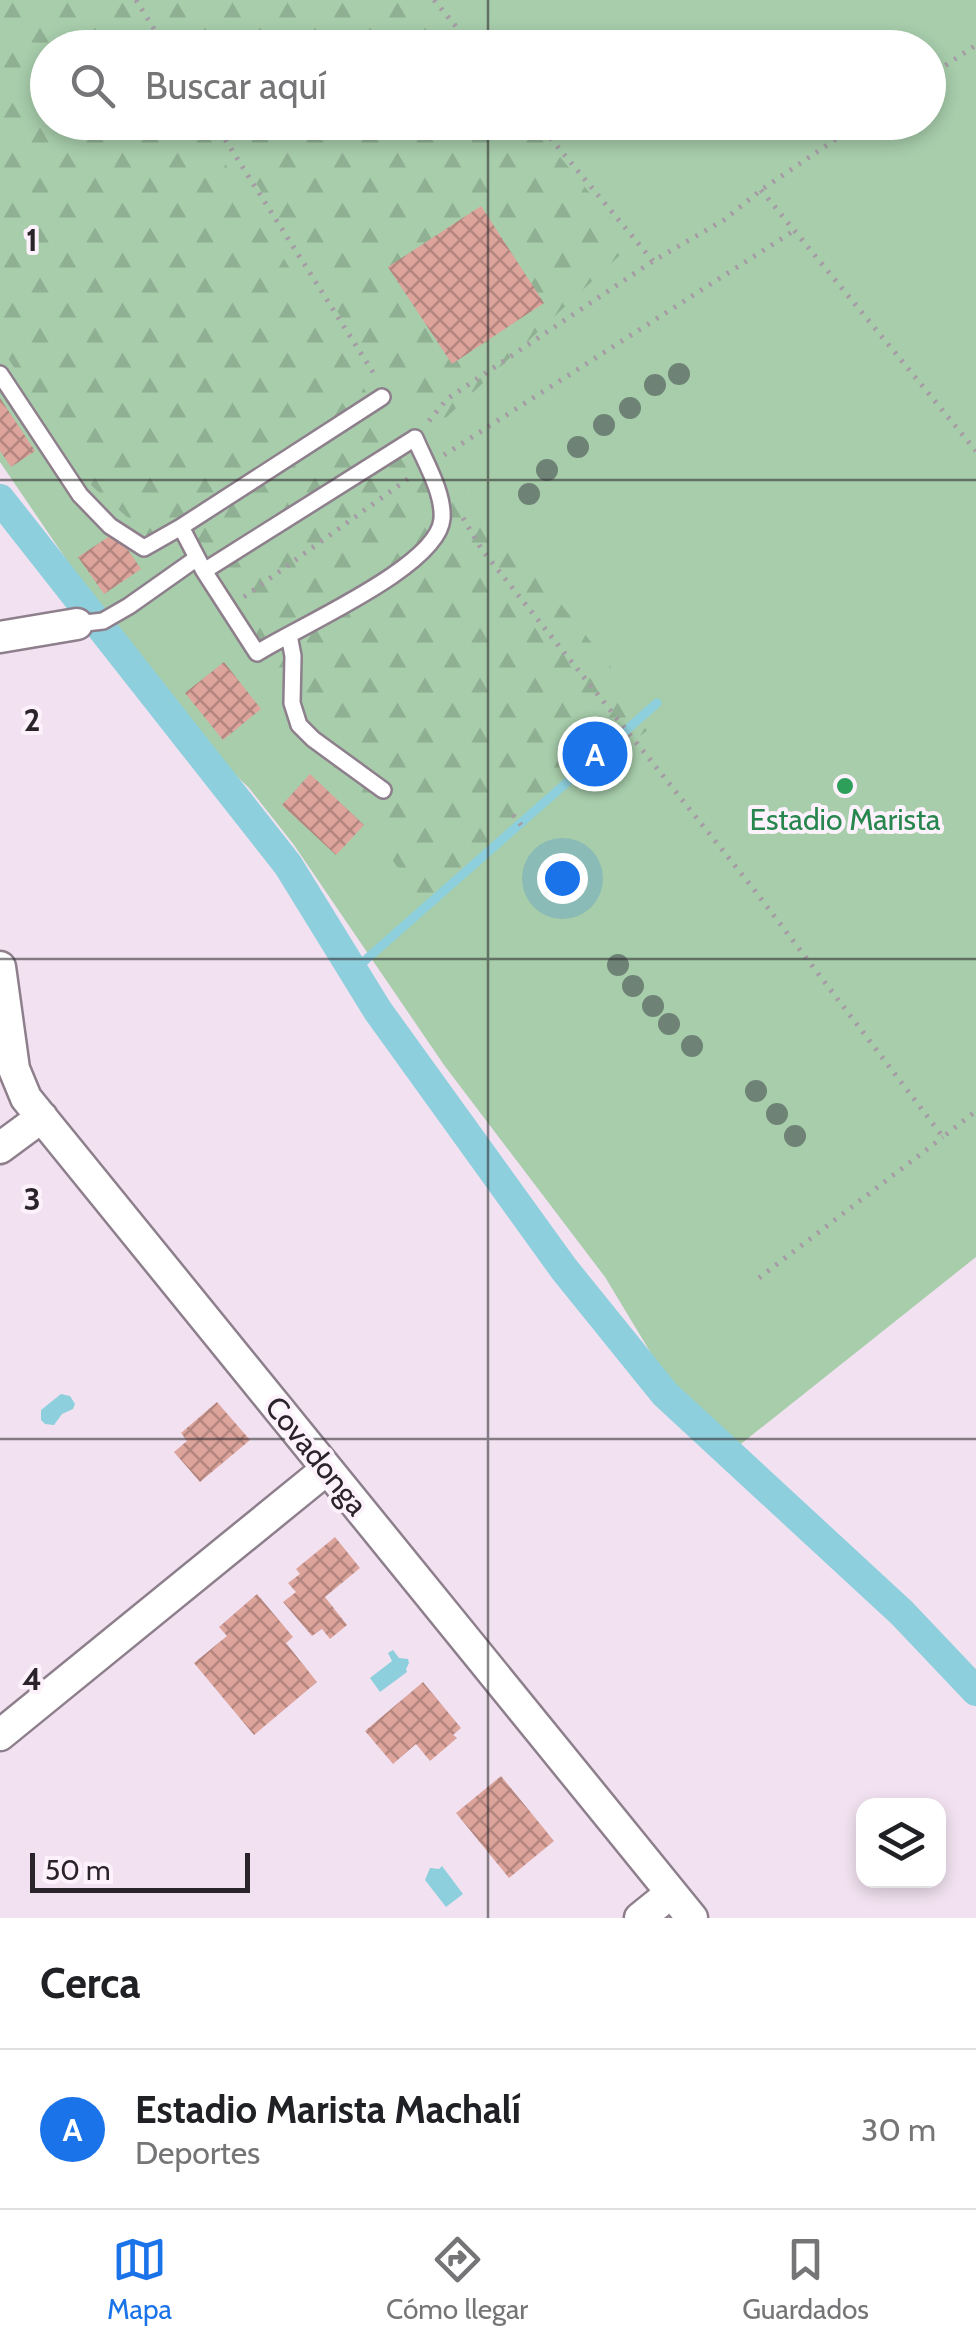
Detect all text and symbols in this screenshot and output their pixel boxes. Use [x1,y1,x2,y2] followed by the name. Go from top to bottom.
[30,30,946,140] search box
[65,58,120,113] icon: search
[145,62,327,109] text: Buscar aquí
[26,220,38,259] text: 1
[24,700,40,739] text: 2
[562,716,628,792] pin: A
[834,775,856,797] marker: Estadio Marista
[749,801,941,838] place label: Estadio Marista
[537,853,588,904] your location
[23,1179,41,1218] text: 3
[257,1389,376,1523] street label: Covadonga
[22,1659,42,1698] text: 4
[856,1798,946,1888] map controls
[856,1798,946,1888] button: layers
[30,1848,250,1892] scale bar
[45,1853,111,1887] text: 50 m
[40,1957,140,2009] text: Cerca
[135,2086,521,2133] text: Estadio Marista Machalí
[62,2110,83,2149] text: A
[861,2110,936,2149] text: 30 m
[135,2133,260,2172] text: Deportes
[107,2232,172,2326] tab: Mapa
[386,2232,528,2326] tab: Cómo llegar
[742,2232,869,2326] tab: Guardados

